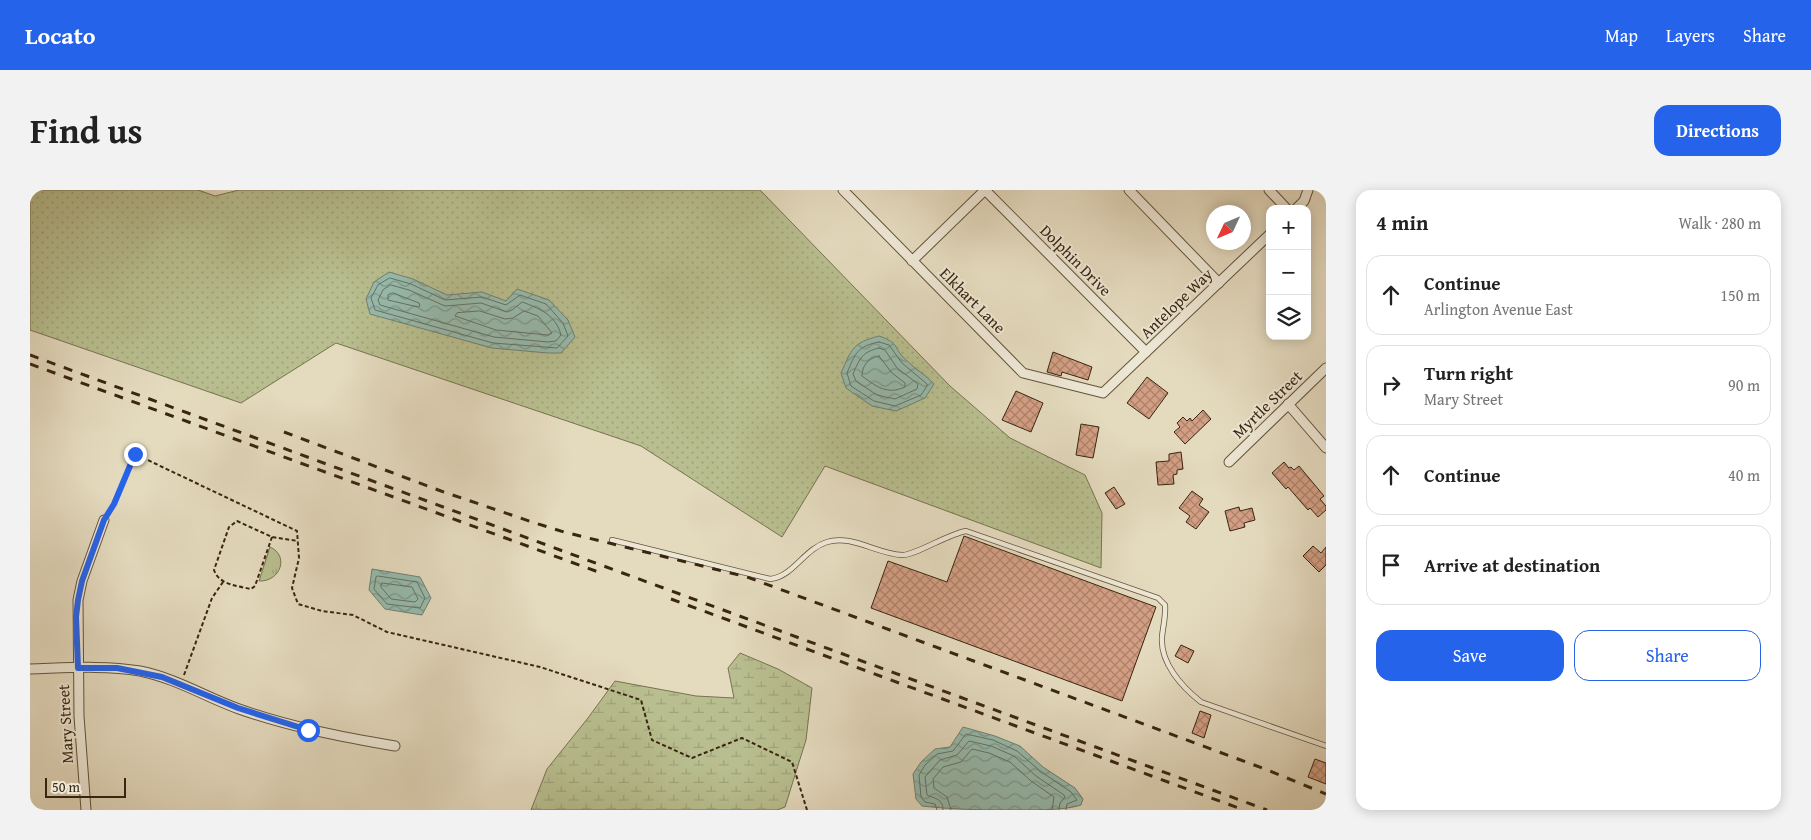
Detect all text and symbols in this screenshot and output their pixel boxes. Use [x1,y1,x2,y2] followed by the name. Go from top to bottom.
[25,18,96,53] text: Locato
[1605,22,1638,49] text: Map
[1666,22,1715,49] text: Layers
[1743,22,1786,49] text: Share
[30,105,143,156] text: Find us
[1654,105,1781,156] button: Directions
[1206,205,1251,250] north arrow
[1266,205,1311,340] map controls
[1266,205,1311,250] button: +
[1376,207,1428,238] text: 4 min
[1678,211,1761,235] text: Walk · 280 m
[1035,219,1117,301] street label: Dolphin Drive
[1266,250,1311,295] button: −
[935,262,1011,338] street label: Elkhart Lane
[1134,262,1218,344] street label: Antelope Way
[1424,269,1501,297] text: Continue
[1377,281,1405,309] icon: ahead
[1720,283,1760,307] text: 150 m
[1266,295,1311,340] button: layers
[1424,297,1573,321] text: Arlington Avenue East
[1424,359,1513,387] text: Turn right
[1227,364,1308,444] street label: Myrtle Street
[1377,371,1405,399] icon: right
[1728,373,1760,397] text: 90 m
[1424,387,1503,411] text: Mary Street
[124,443,147,466] route end
[1377,461,1405,489] icon: ahead
[1424,461,1501,489] text: Continue
[1728,463,1760,487] text: 40 m
[1377,551,1405,579] icon: arrive
[1424,551,1600,579] text: Arrive at destination
[1376,630,1564,681] button: Save
[1574,630,1761,681] button: Share
[51,683,79,764] street label: Mary Street
[297,719,320,742] route start
[45,775,126,798] scale bar
[52,777,80,797] text: 50 m

